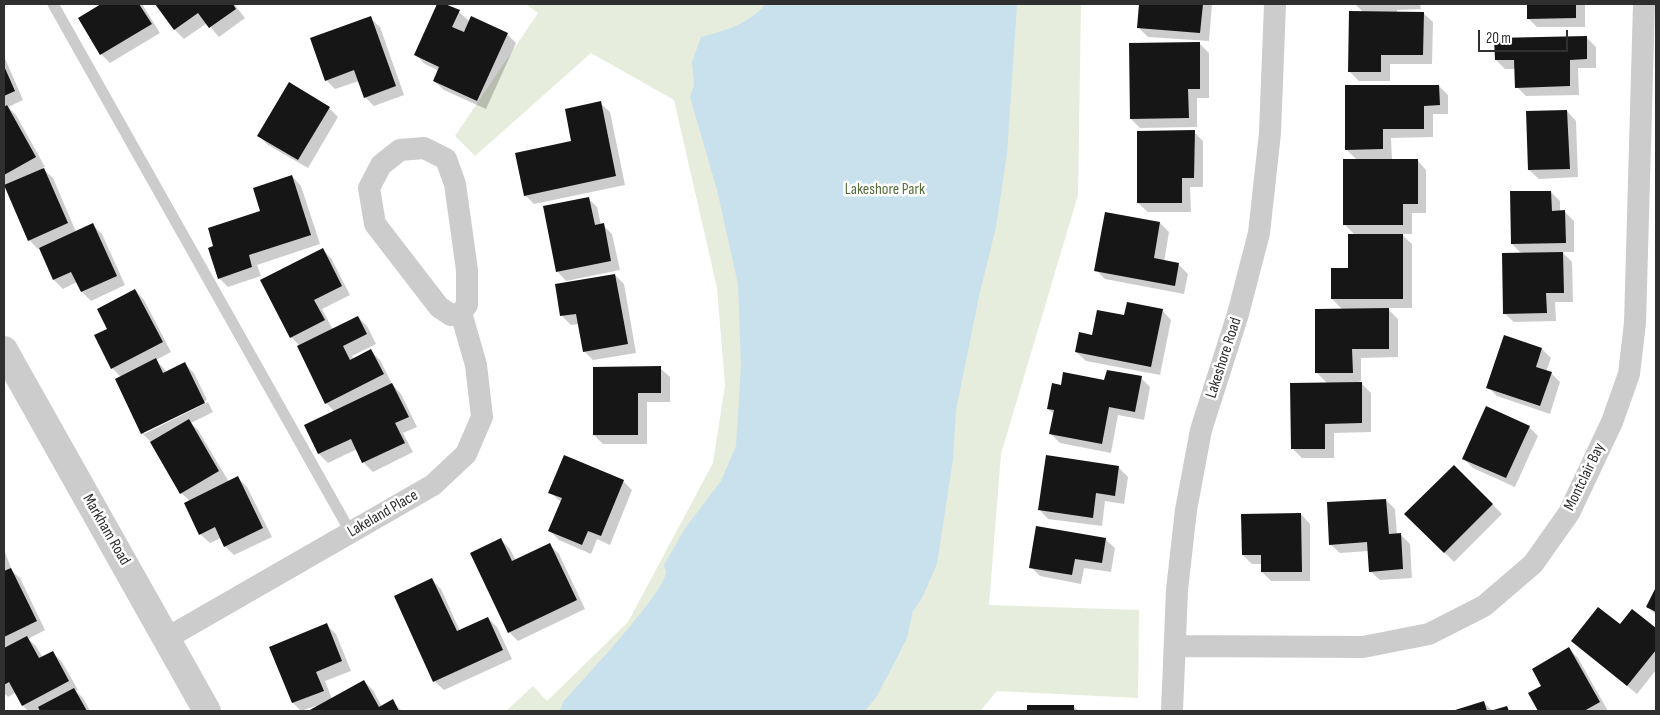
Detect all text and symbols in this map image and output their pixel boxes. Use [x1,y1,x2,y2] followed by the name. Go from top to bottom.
[1480,20,1570,52] scale bar
[1486,29,1511,48] text: 20 m
[845,180,925,200] park label: Lakeshore Park
[1202,315,1246,401] street label: Lakeshore Road
[1560,440,1610,514] street label: Montclair Bay
[344,486,422,542] street label: Lakeland Place
[78,491,134,569] street label: Markham Road

